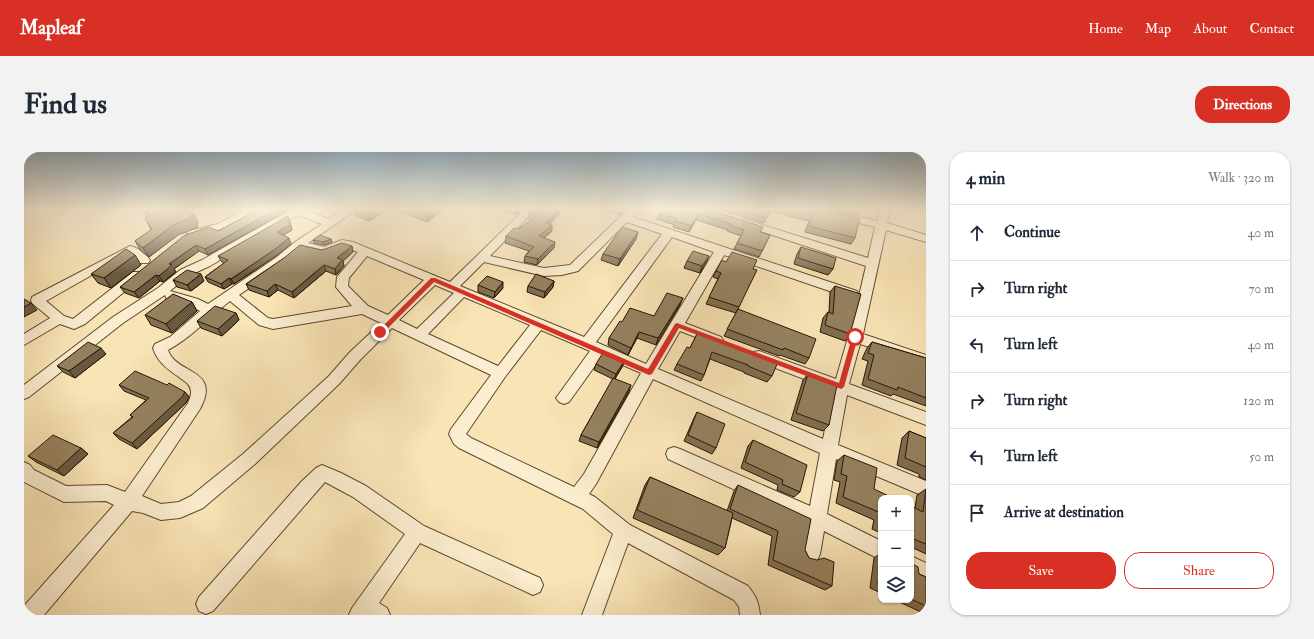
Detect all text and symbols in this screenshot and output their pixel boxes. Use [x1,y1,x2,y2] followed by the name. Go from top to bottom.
[20,16,82,40] text: Mapleaf
[1088,20,1123,37] text: Home
[1145,20,1171,37] text: Map
[1193,20,1227,37] text: About
[1249,20,1294,37] text: Contact
[1195,86,1290,123] button: Directions
[24,87,107,122] text: Find us
[966,168,1005,189] text: 4 min
[1208,170,1274,186] text: Walk · 320 m
[966,222,988,244] icon: ahead
[1004,223,1060,242] text: Continue
[1248,225,1274,241] text: 40 m
[966,278,988,300] icon: right
[1004,279,1067,298] text: Turn right
[1249,281,1274,297] text: 70 m
[371,323,389,341] route end
[846,328,864,346] route start
[966,334,988,356] icon: left
[1004,335,1058,354] text: Turn left
[1248,337,1274,353] text: 40 m
[966,390,988,412] icon: right
[1004,391,1067,410] text: Turn right
[1243,393,1274,409] text: 120 m
[966,446,988,468] icon: left
[1004,447,1058,466] text: Turn left
[1249,449,1274,465] text: 50 m
[878,495,914,603] map controls
[878,495,914,531] button: +
[966,502,988,524] icon: arrive
[1004,503,1124,522] text: Arrive at destination
[878,531,914,567] button: −
[966,552,1116,589] button: Save
[1124,552,1274,589] button: Share
[878,567,914,603] button: layers

